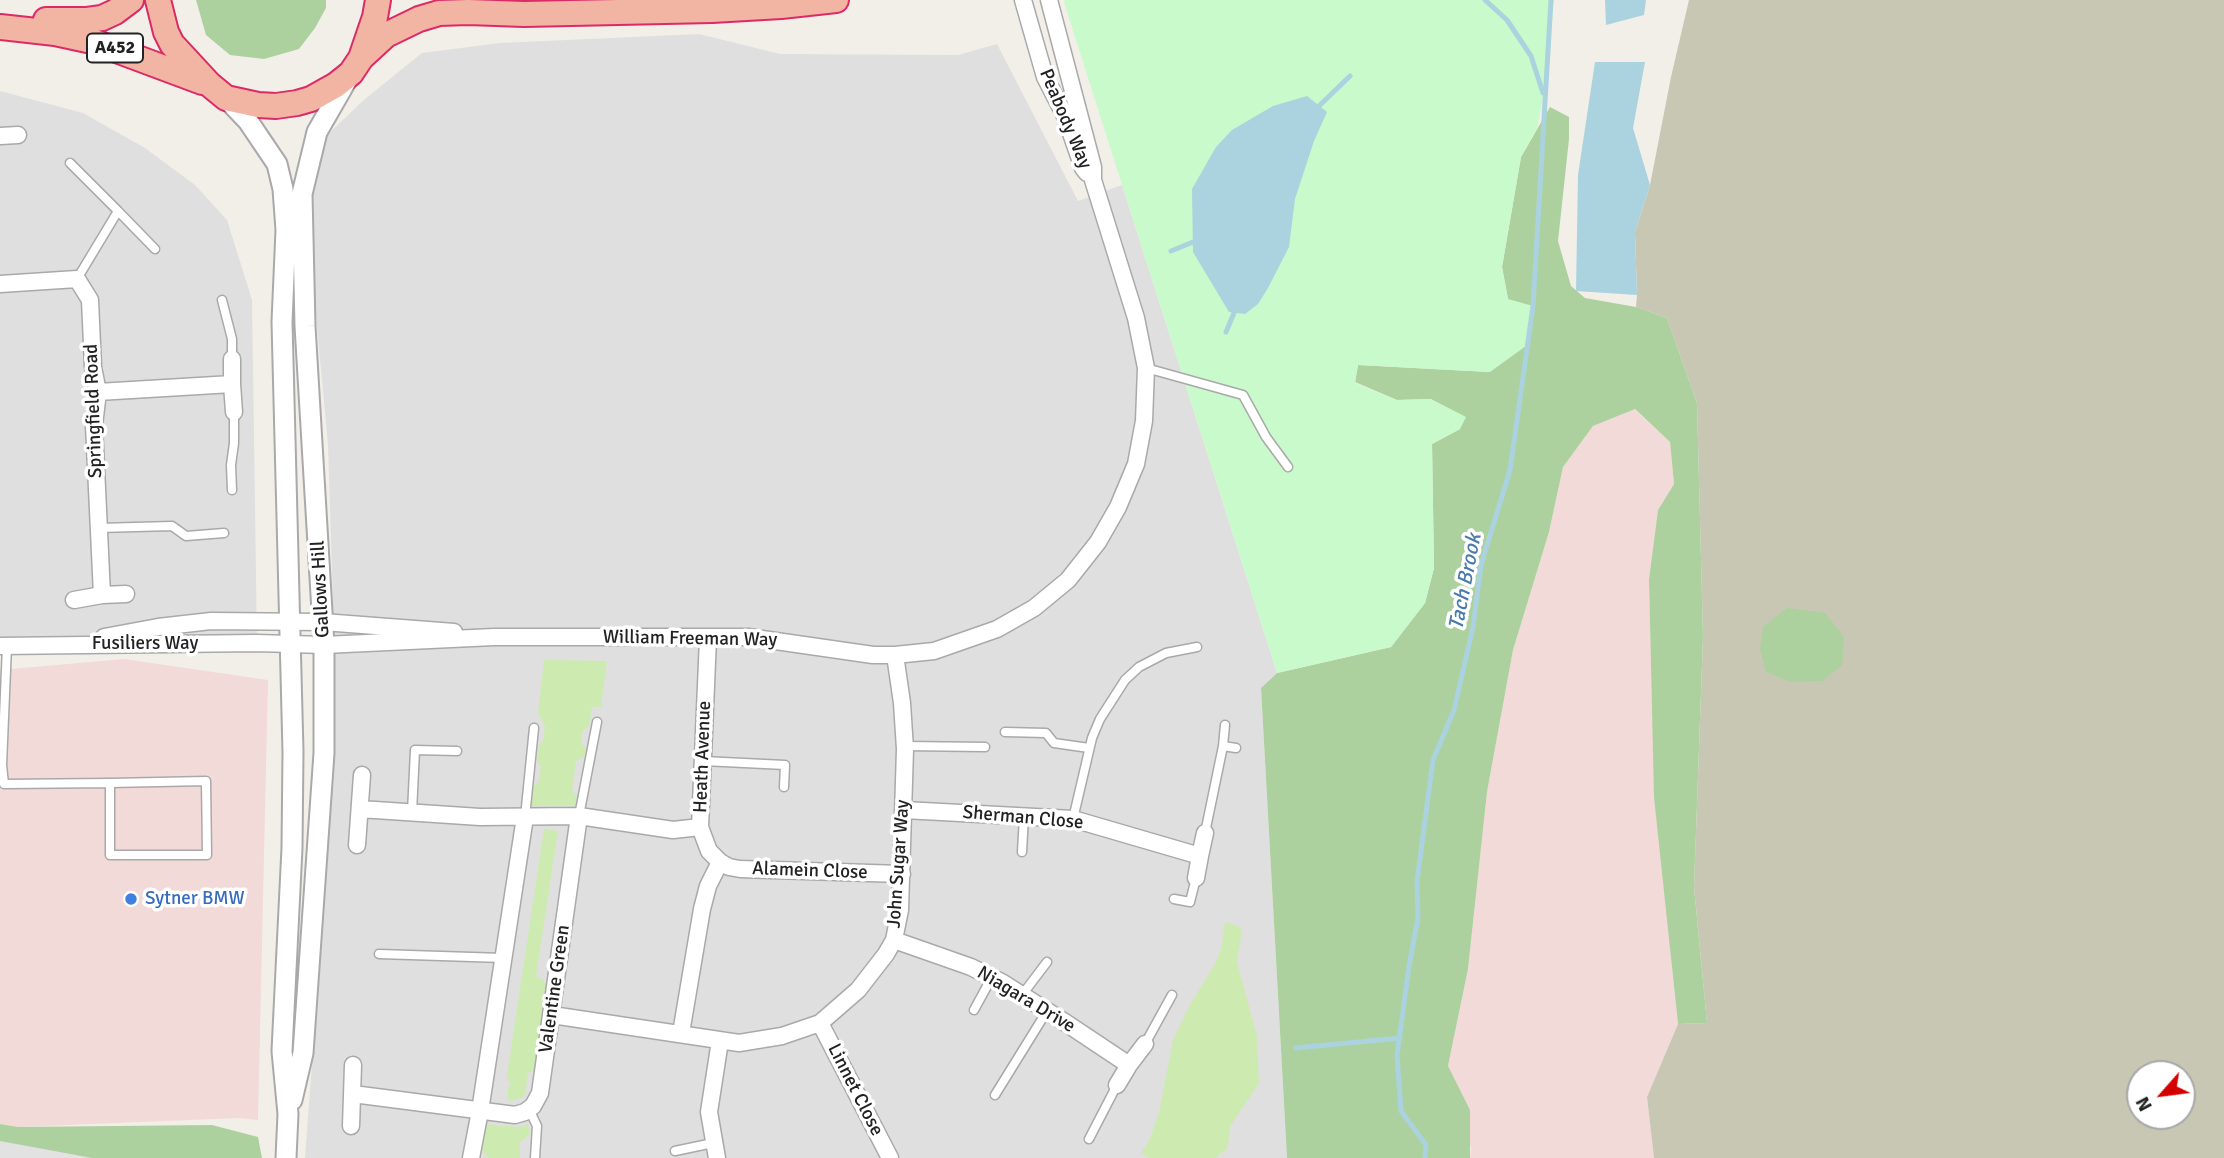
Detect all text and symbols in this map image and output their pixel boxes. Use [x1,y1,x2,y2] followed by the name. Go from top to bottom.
[87,33,143,62] road number: A452
[1034,66,1096,172] street label: Peabody Way
[80,343,108,479] street label: Springfield Road
[1444,532,1488,632] water label: Tach Brook
[307,540,335,638] street label: Gallows Hill
[603,626,777,652] street label: William Freeman Way
[92,633,198,655] street label: Fusiliers Way
[690,700,716,814] street label: Heath Avenue
[883,799,915,929] street label: John Sugar Way
[962,801,1084,835] street label: Sherman Close
[752,858,868,884] street label: Alamein Close
[145,888,245,910] place label: Sytner BMW
[123,891,139,907] marker: Sytner BMW
[535,923,575,1055] street label: Valentine Green
[973,962,1079,1038] street label: Niagara Drive
[822,1040,888,1140] street label: Linnet Close
[2126,1060,2196,1130] north arrow
[2131,1092,2158,1115] text: N

